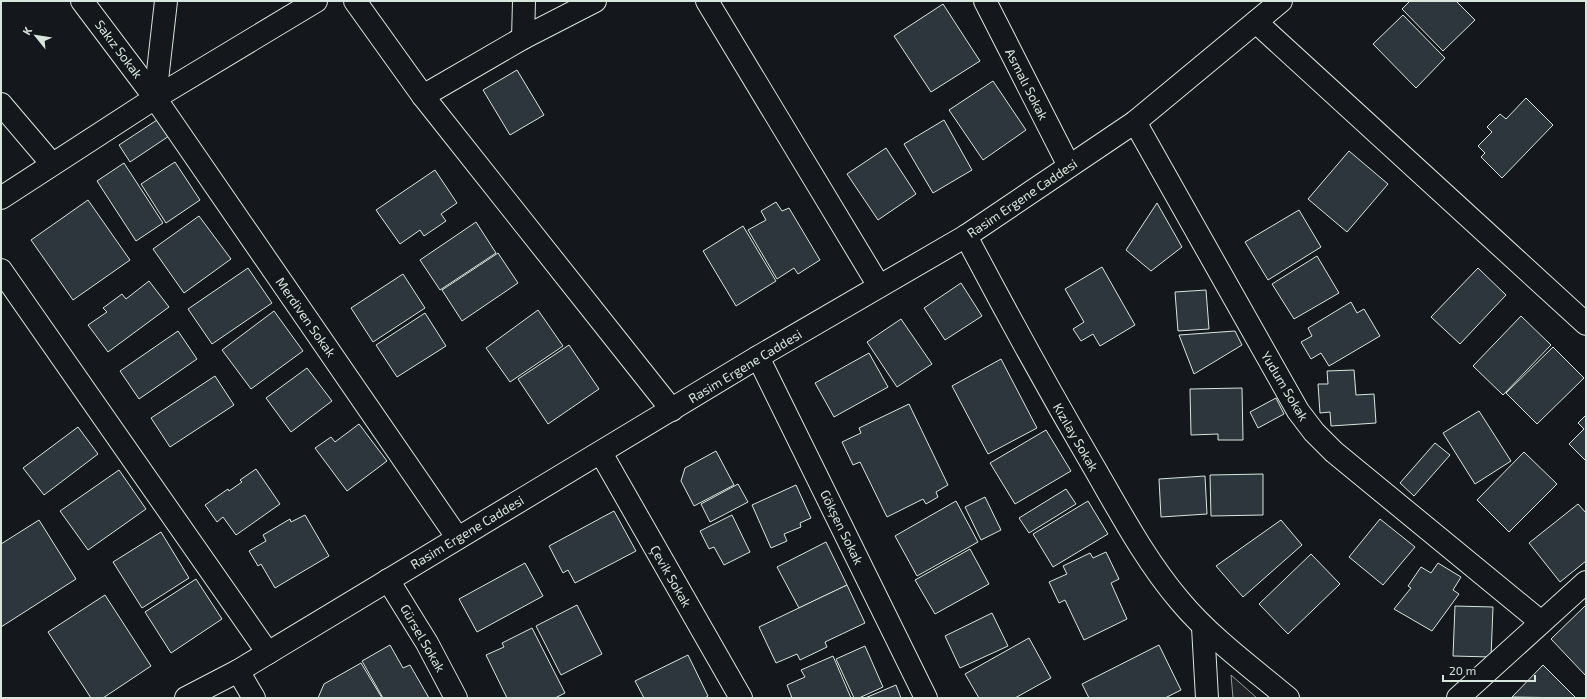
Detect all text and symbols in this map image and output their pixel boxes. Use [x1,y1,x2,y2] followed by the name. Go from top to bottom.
[16,16,56,56] north arrow
[92,17,146,82] street label: Sakız Sokak
[20,24,34,37] text: K
[1002,46,1052,123] street label: Asmalı Sokak
[964,155,1080,241] street label: Rasim Ergene Caddesi
[273,274,340,360] street label: Merdiven Sokak
[685,326,805,406] street label: Rasim Ergene Caddesi
[1258,348,1312,424] street label: Yudum Sokak
[1050,400,1102,474] street label: Kızılay Sokak
[816,487,867,568] street label: Gökşen Sokak
[407,492,527,572] street label: Rasim Ergene Caddesi
[646,542,695,611] street label: Çevik Sokak
[397,601,449,675] street label: Gürsel Sokak
[1443,657,1535,683] scale bar
[1449,663,1476,677] text: 20 m

